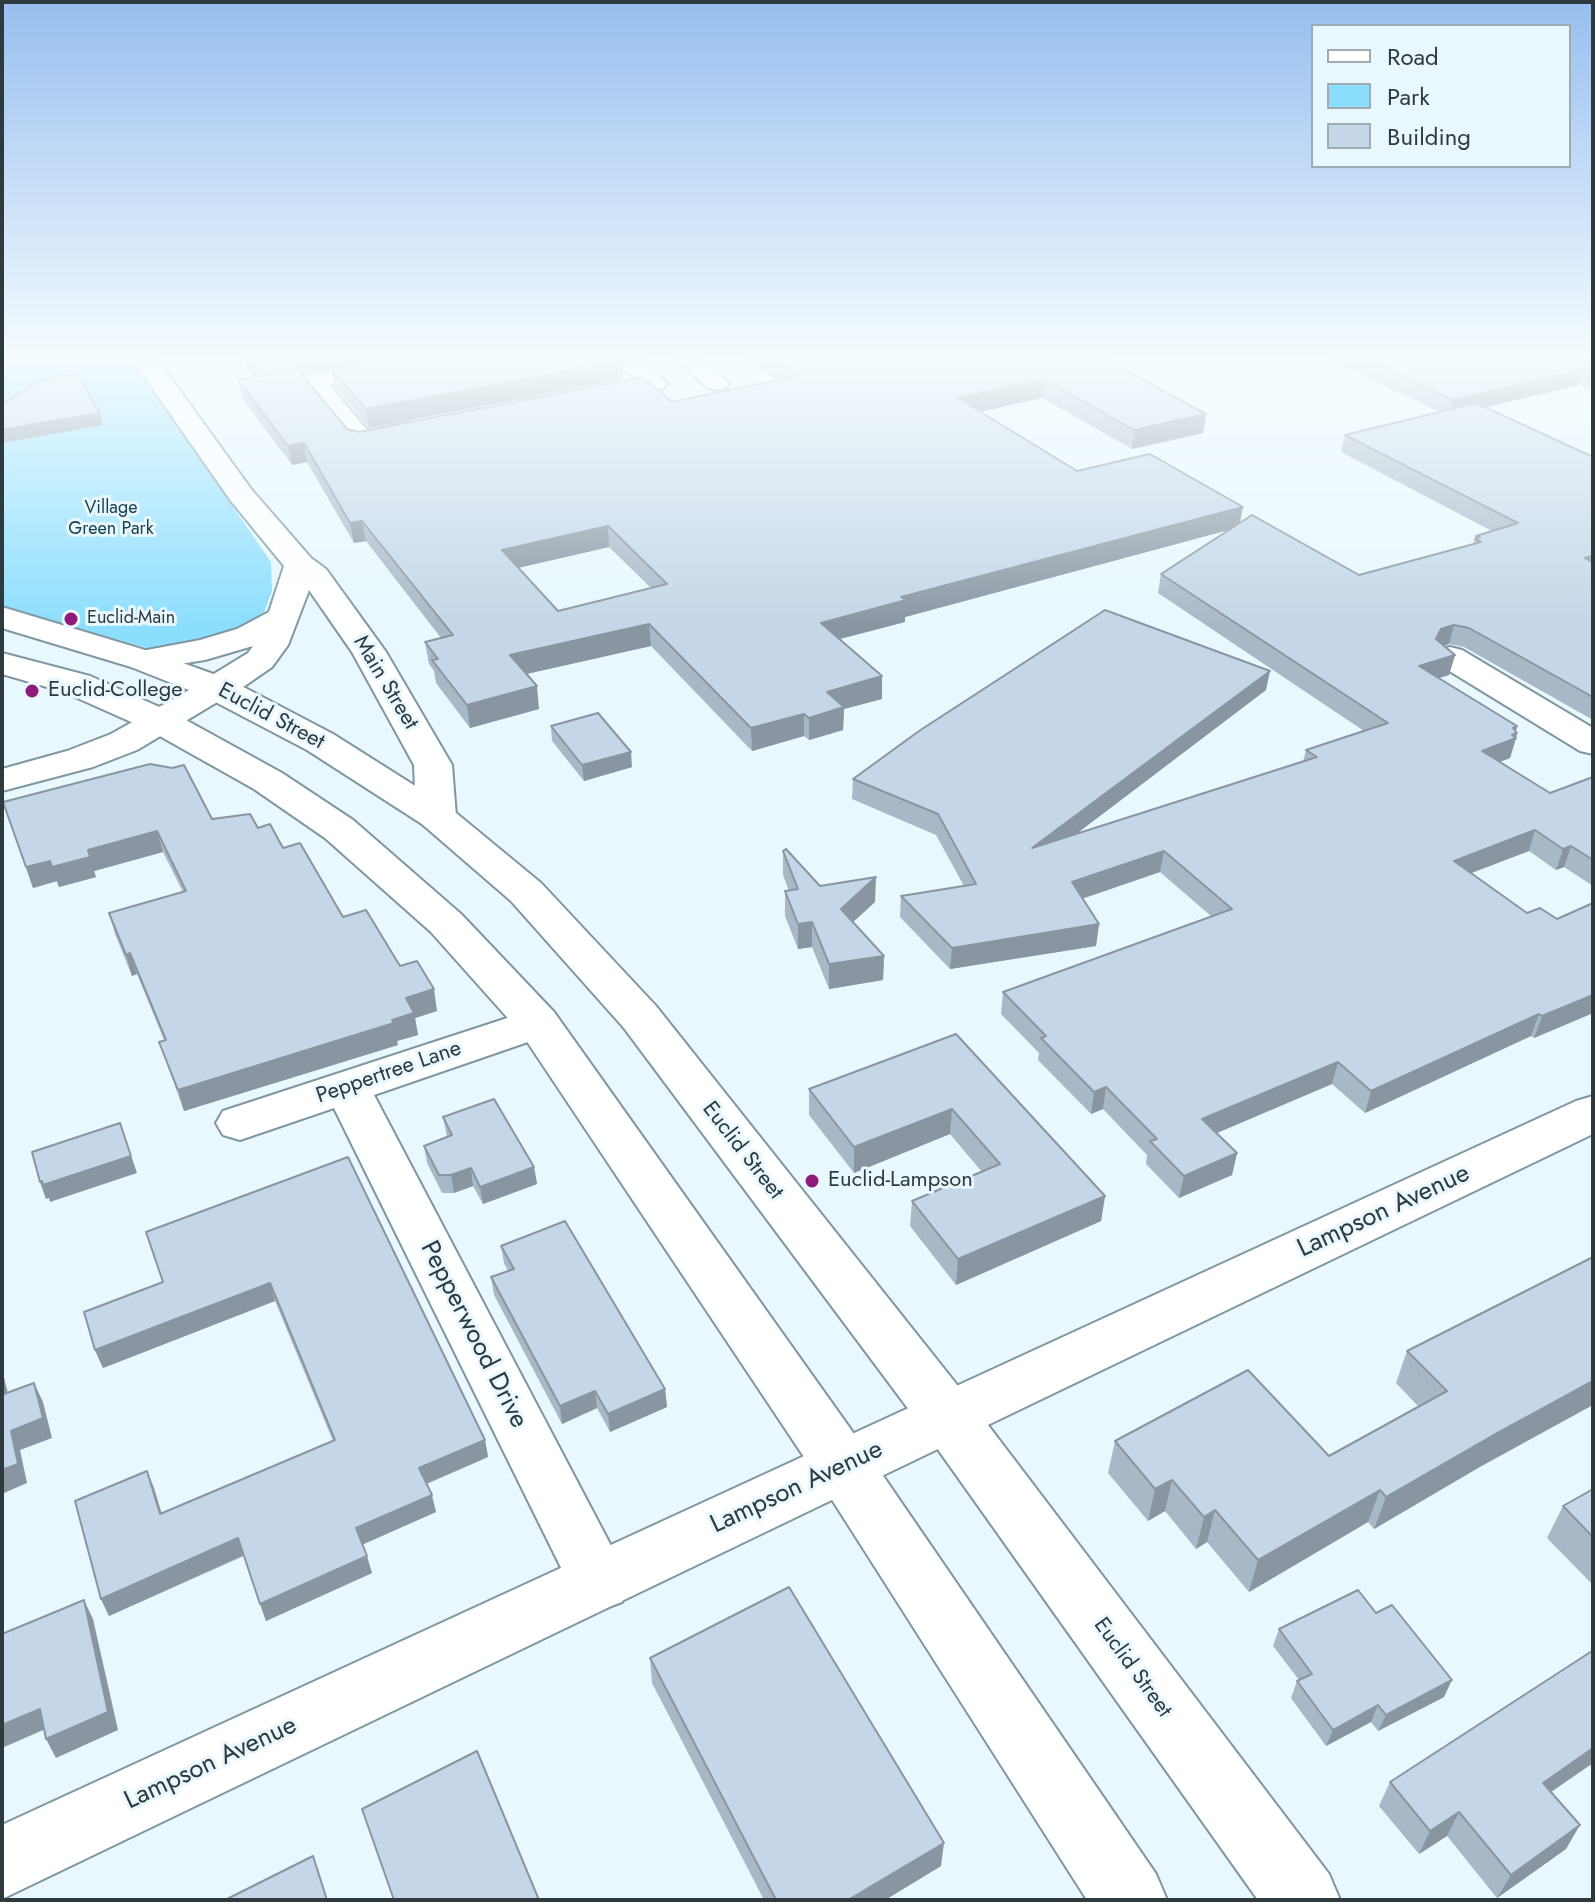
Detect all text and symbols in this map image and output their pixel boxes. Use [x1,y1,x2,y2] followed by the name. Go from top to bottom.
[1311,24,1571,168] legend
[1387,39,1439,74] text: Road
[1387,79,1430,114] text: Park
[1387,119,1471,154] text: Building
[68,498,154,540] park label: Village Green Park
[87,608,175,630] place label: Euclid-Main
[62,610,80,628] marker: Euclid-Main
[347,631,423,735] street label: Main Street
[48,678,183,704] place label: Euclid-College
[213,678,329,756] street label: Euclid Street
[23,682,41,700] marker: Euclid-College
[313,1036,465,1110] street label: Peppertree Lane
[696,1097,788,1205] street label: Euclid Street
[1293,1158,1475,1266] street label: Lampson Avenue
[828,1168,973,1194] place label: Euclid-Lampson
[803,1172,821,1190] marker: Euclid-Lampson
[412,1236,534,1434] street label: Pepperwood Drive
[706,1434,888,1542] street label: Lampson Avenue
[1087,1613,1177,1723] street label: Euclid Street
[120,1710,302,1818] street label: Lampson Avenue

